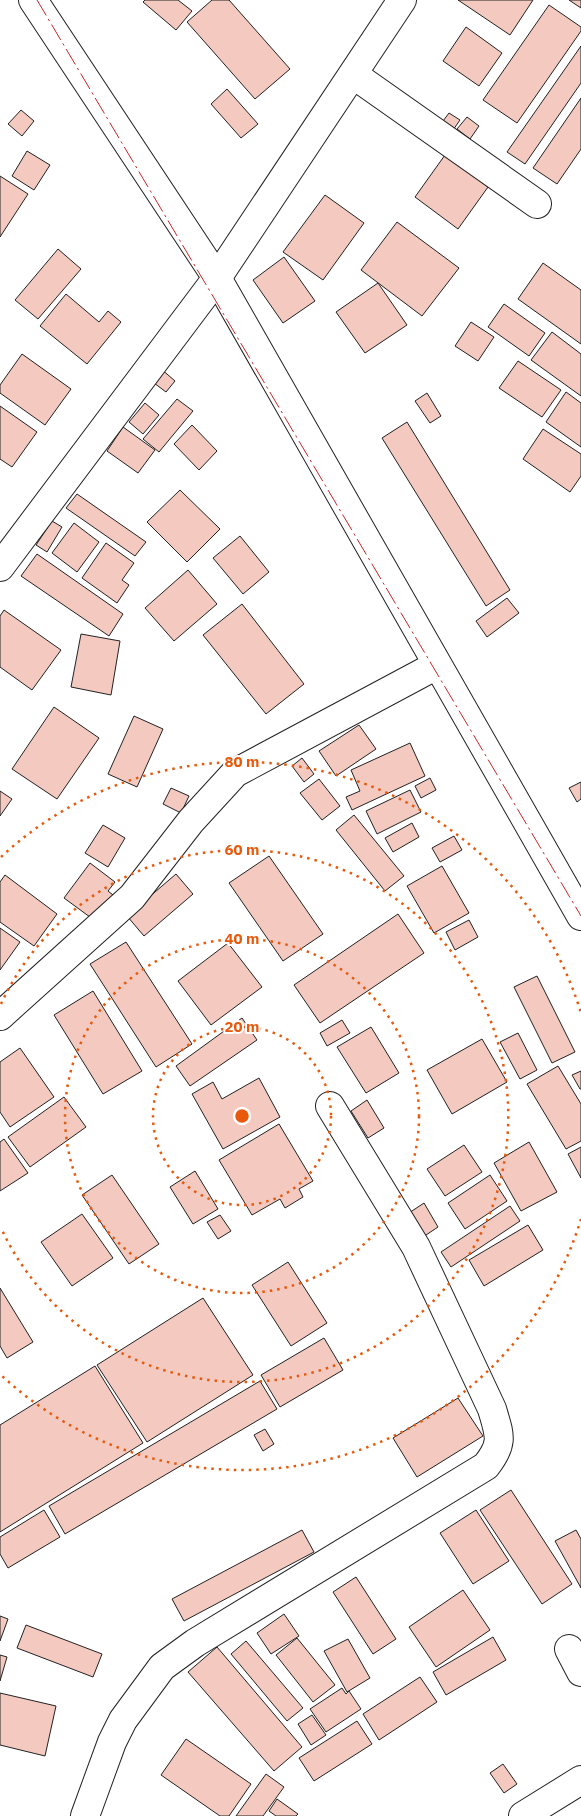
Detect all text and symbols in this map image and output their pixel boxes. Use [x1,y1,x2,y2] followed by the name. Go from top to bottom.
[225,752,259,771] text: 80 m
[225,840,259,859] text: 60 m
[225,929,259,948] text: 40 m
[225,1017,259,1036] text: 20 m
[233,1107,251,1125] centre of rings

